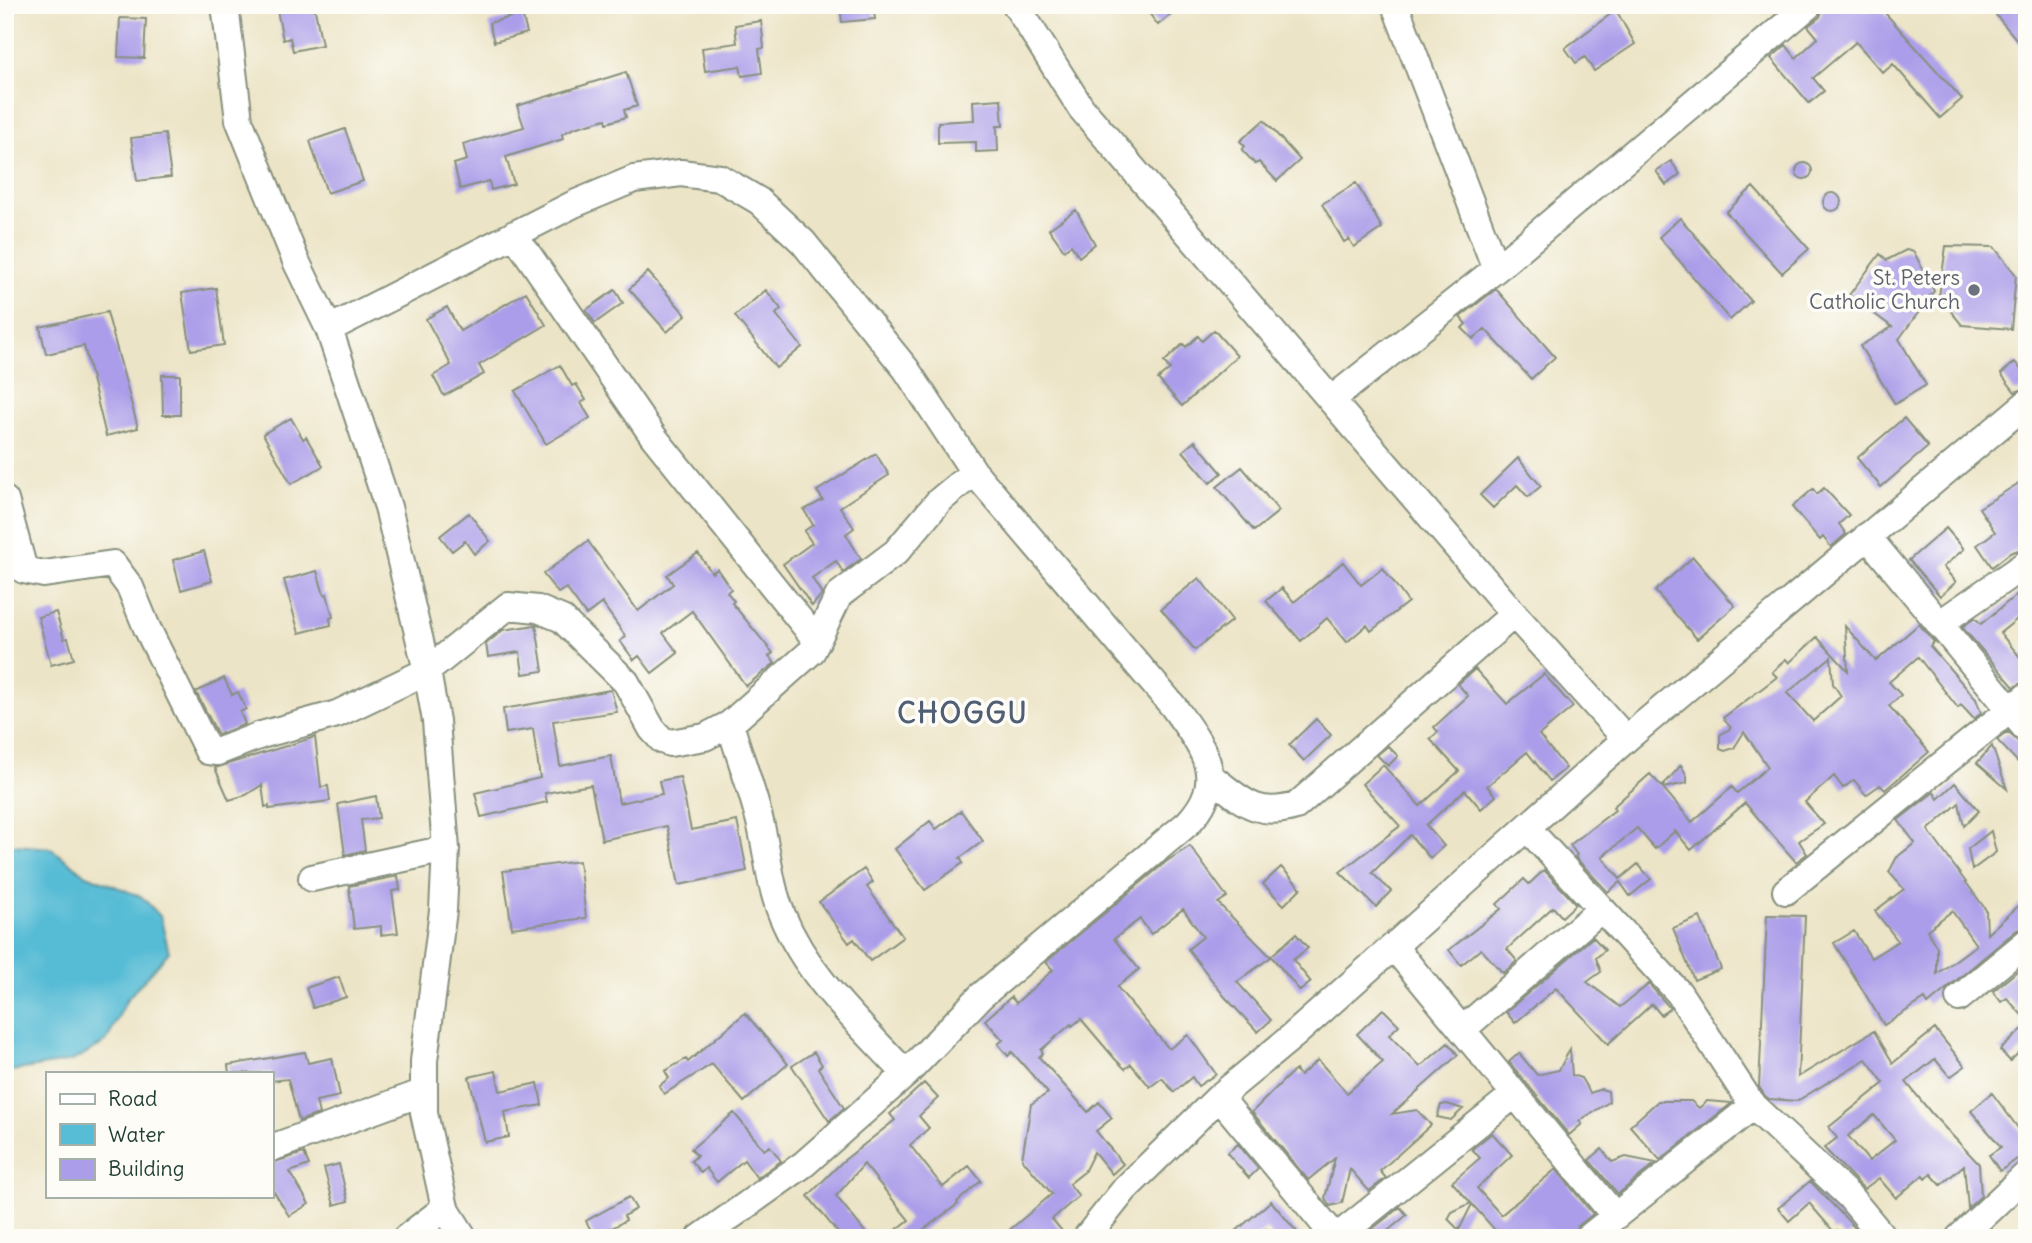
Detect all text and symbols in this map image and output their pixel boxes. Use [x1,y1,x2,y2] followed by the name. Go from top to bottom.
[1809,264,1960,315] place label: St. Peters Catholic Church
[1966,282,1982,298] marker: St. Peters Catholic Church
[897,695,1029,731] district label: CHOGGU
[46,1072,273,1198] legend
[108,1085,157,1112] text: Road
[108,1121,166,1148] text: Water
[108,1155,184,1182] text: Building

